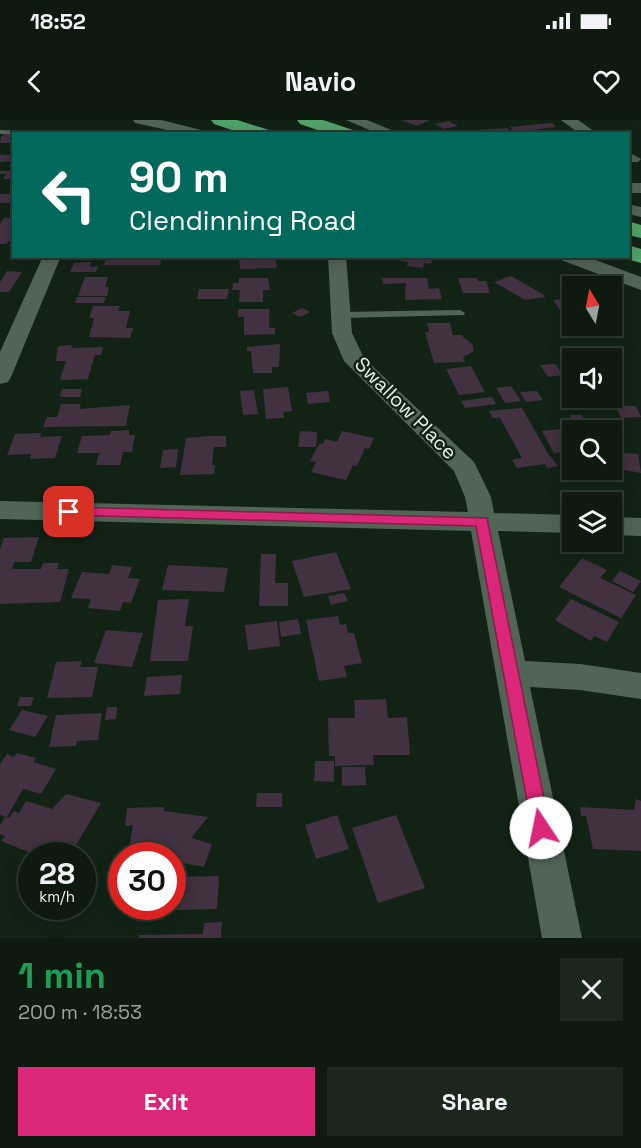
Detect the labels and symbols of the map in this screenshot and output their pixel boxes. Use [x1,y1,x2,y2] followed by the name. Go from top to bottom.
[562,276,622,336] north arrow
[349,351,463,465] street label: Swallow Place
[43,486,94,537] pin
[509,796,573,860] position arrow
[108,842,186,920] speed limit sign: 30

